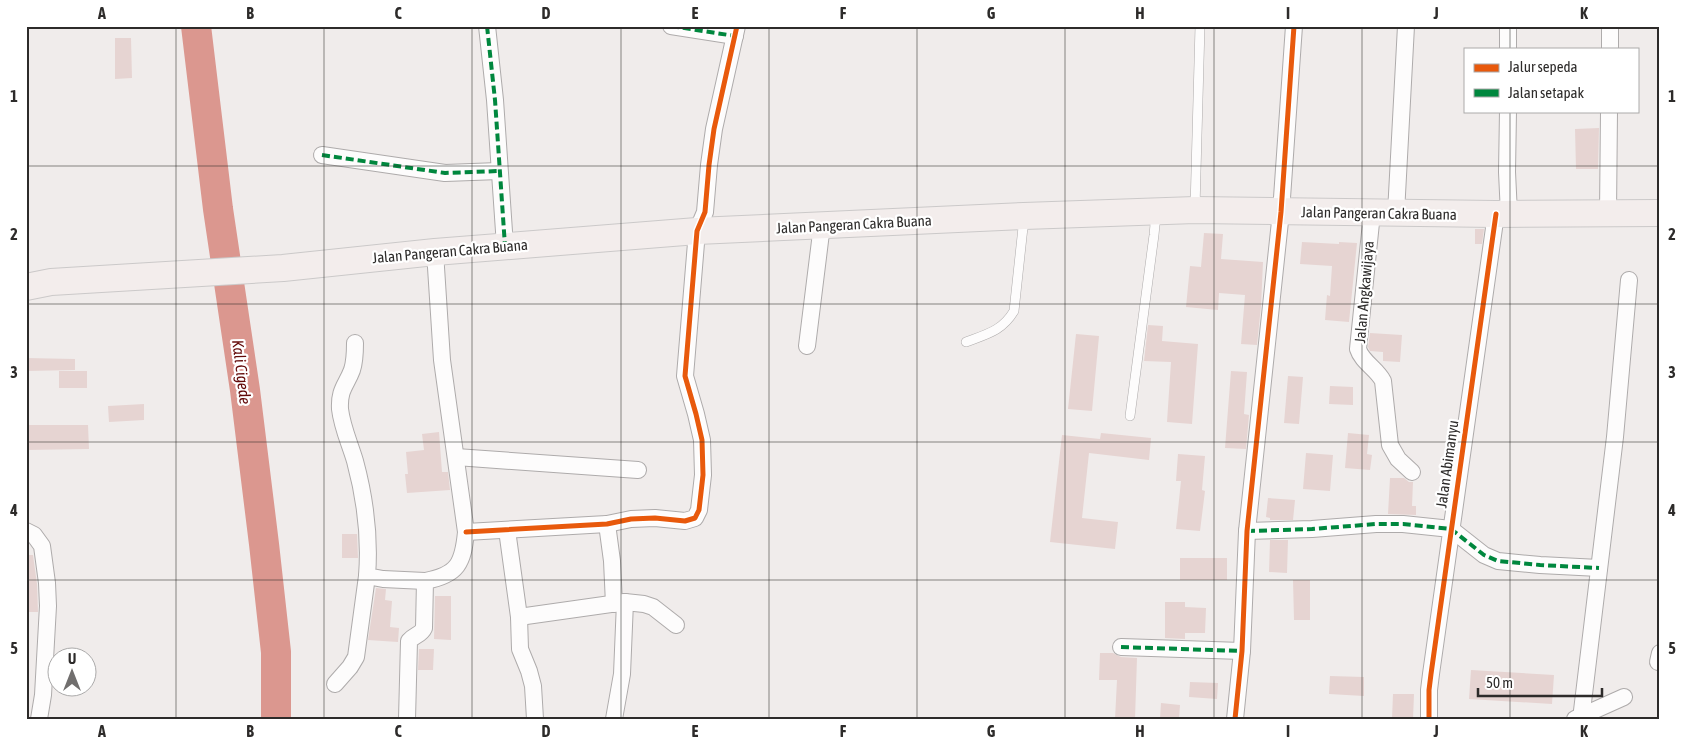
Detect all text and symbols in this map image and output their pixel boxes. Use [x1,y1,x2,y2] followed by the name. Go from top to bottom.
[97,4,106,22] text: A
[246,4,254,22] text: B
[394,4,402,22] text: C
[542,4,551,22] text: D
[692,4,699,22] text: E
[840,4,847,22] text: F
[987,4,996,22] text: G
[1135,4,1145,22] text: H
[1286,4,1290,22] text: I
[1432,4,1439,22] text: J
[1580,4,1588,22] text: K
[1464,48,1638,112] legend
[1508,58,1578,75] text: Jalur sepeda
[1508,84,1585,101] text: Jalan setapak
[10,87,18,105] text: 1
[1668,87,1676,105] text: 1
[1301,203,1457,223] street label: Jalan Pangeran Cakra Buana
[776,211,932,237] street label: Jalan Pangeran Cakra Buana
[10,225,18,243] text: 2
[1668,225,1676,243] text: 2
[372,236,528,266] street label: Jalan Pangeran Cakra Buana
[1351,240,1377,344] street label: Jalan Angkawijaya
[228,339,255,405] water label: Kali Cigede
[10,363,18,381] text: 3
[1668,363,1676,381] text: 3
[1432,419,1462,509] street label: Jalan Abimanyu
[9,501,18,519] text: 4
[1667,501,1676,519] text: 4
[10,639,18,657] text: 5
[1668,639,1676,657] text: 5
[48,648,98,698] north arrow
[68,651,76,667] text: U
[1478,665,1602,697] scale bar
[1486,674,1513,691] text: 50 m
[97,722,106,740] text: A
[246,722,254,740] text: B
[394,722,402,740] text: C
[542,722,551,740] text: D
[692,722,699,740] text: E
[840,722,847,740] text: F
[987,722,996,740] text: G
[1135,722,1145,740] text: H
[1286,722,1290,740] text: I
[1432,722,1439,740] text: J
[1580,722,1588,740] text: K

